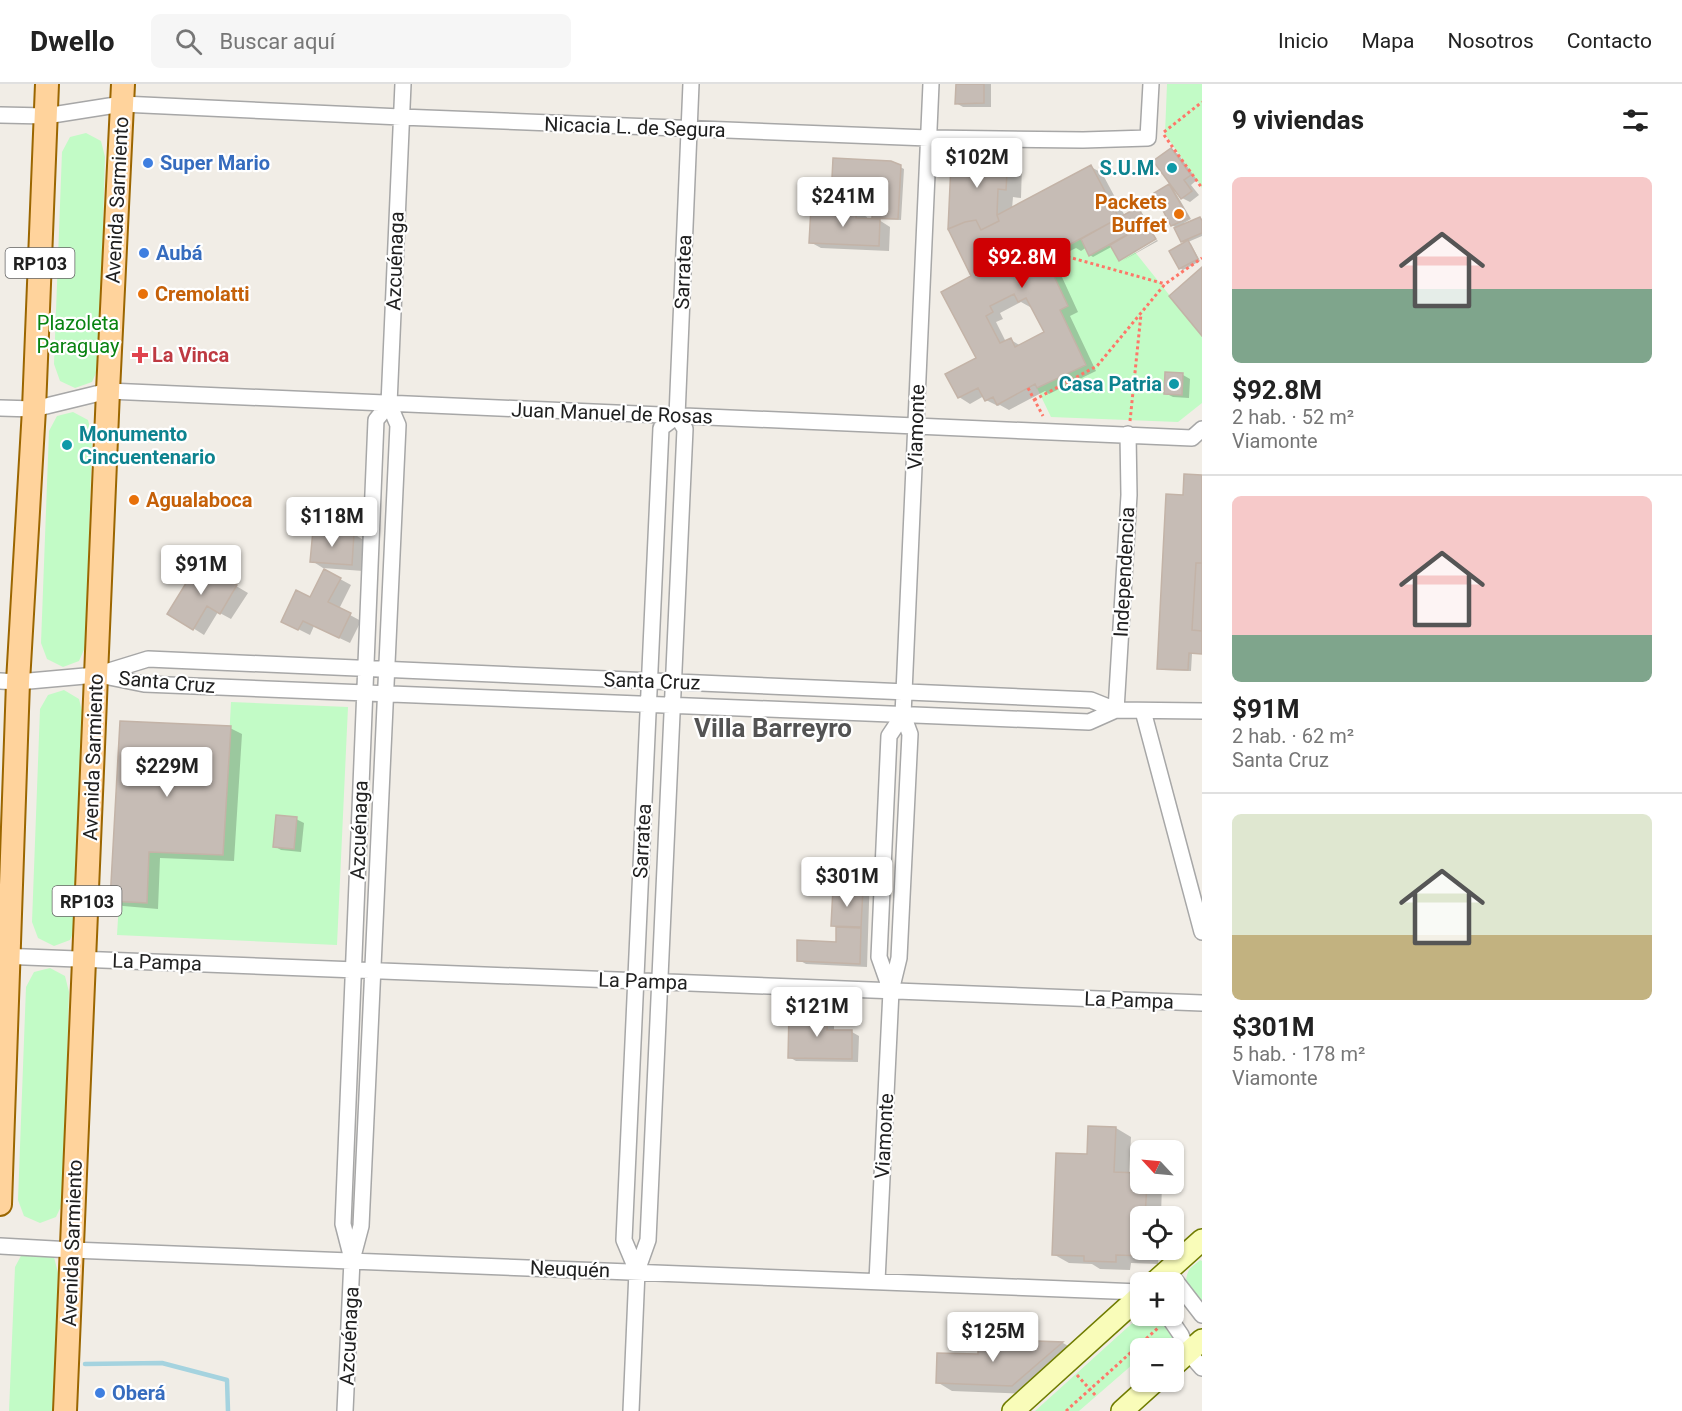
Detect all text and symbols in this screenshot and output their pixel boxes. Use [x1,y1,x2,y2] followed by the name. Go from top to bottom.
[151,14,571,68] search box
[30,25,115,58] text: Dwello
[172,25,205,58] icon: search
[220,29,335,54] text: Buscar aquí
[1278,29,1328,53] text: Inicio
[1361,29,1414,53] text: Mapa
[1447,29,1534,53] text: Nosotros
[1567,29,1652,53] text: Contacto
[1619,104,1652,137] icon: filters
[1232,105,1364,135] text: 9 viviendas
[544,112,726,142] street label: Nicacia L. de Segura
[101,116,133,284] street label: Avenida Sarmiento
[935,138,1019,189] pin: $102M
[945,145,1009,169] text: $102M
[160,151,270,175] place label: Super Mario
[141,156,155,170] marker: Super Mario
[1100,156,1160,180] place label: S.U.M.
[1165,161,1179,175] marker: S.U.M.
[801,177,885,228] pin: $241M
[811,184,875,208] text: $241M
[1095,190,1167,237] place label: Packets Buffet
[1172,207,1186,221] marker: Packets Buffet
[381,211,409,311] street label: Azcuénaga
[1388,216,1496,324] icon: home
[670,234,696,310] street label: Sarratea
[973,238,1071,289] pin: $92.8M
[156,241,203,265] place label: Aubá
[987,245,1057,269] text: $92.8M
[137,246,151,260] marker: Aubá
[6,248,74,278] road number: RP103
[155,282,249,306] place label: Cremolatti
[136,287,150,301] marker: Cremolatti
[36,311,120,358] park label: Plazoleta Paraguay
[152,343,229,367] place label: La Vinca
[133,348,147,362] marker: La Vinca
[1059,372,1162,396] place label: Casa Patria
[1232,375,1322,405] text: $92.8M
[1167,377,1181,391] marker: Casa Patria
[903,384,929,470] street label: Viamonte
[511,397,713,429] street label: Juan Manuel de Rosas
[1232,405,1354,429] text: 2 hab. · 52 m²
[79,422,216,469] place label: Monumento Cincuentenario
[1232,429,1318,453] text: Viamonte
[60,438,74,452] marker: Monumento Cincuentenario
[146,488,253,512] place label: Agualaboca
[127,493,141,507] marker: Agualaboca
[290,497,374,548] pin: $118M
[300,504,364,528] text: $118M
[1109,506,1139,638] street label: Independencia
[1388,535,1496,643] icon: home
[165,545,237,596] pin: $91M
[175,552,227,576] text: $91M
[118,666,216,698] street label: Santa Cruz
[603,667,701,695] street label: Santa Cruz
[78,673,108,841] street label: Avenida Sarmiento
[1232,694,1300,724] text: $91M
[694,713,852,743] district label: Villa Barreyro
[1232,724,1354,748] text: 2 hab. · 62 m²
[125,747,209,798] pin: $229M
[1232,748,1329,772] text: Santa Cruz
[135,754,199,778] text: $229M
[345,780,373,880] street label: Azcuénaga
[628,803,656,879] street label: Sarratea
[1388,853,1496,961] icon: home
[805,857,889,908] pin: $301M
[815,864,879,888] text: $301M
[52,886,122,916] road number: RP103
[112,948,202,976] street label: La Pampa
[598,967,688,995] street label: La Pampa
[1084,986,1174,1014] street label: La Pampa
[775,987,859,1038] pin: $121M
[785,994,849,1018] text: $121M
[1232,1012,1314,1042] text: $301M
[1232,1042,1365,1066] text: 5 hab. · 178 m²
[1232,1066,1318,1090] text: Viamonte
[870,1093,898,1179] street label: Viamonte
[1130,1140,1184,1194] north arrow
[1130,1140,1184,1392] map controls
[57,1159,87,1327] street label: Avenida Sarmiento
[1130,1206,1184,1260] button: locate
[530,1256,610,1282] street label: Neuquén
[1130,1272,1184,1326] button: +
[334,1286,364,1386] street label: Azcuénaga
[951,1312,1035,1363] pin: $125M
[961,1319,1025,1343] text: $125M
[1130,1338,1184,1392] button: −
[112,1381,166,1405] place label: Oberá
[93,1386,107,1400] marker: Oberá

